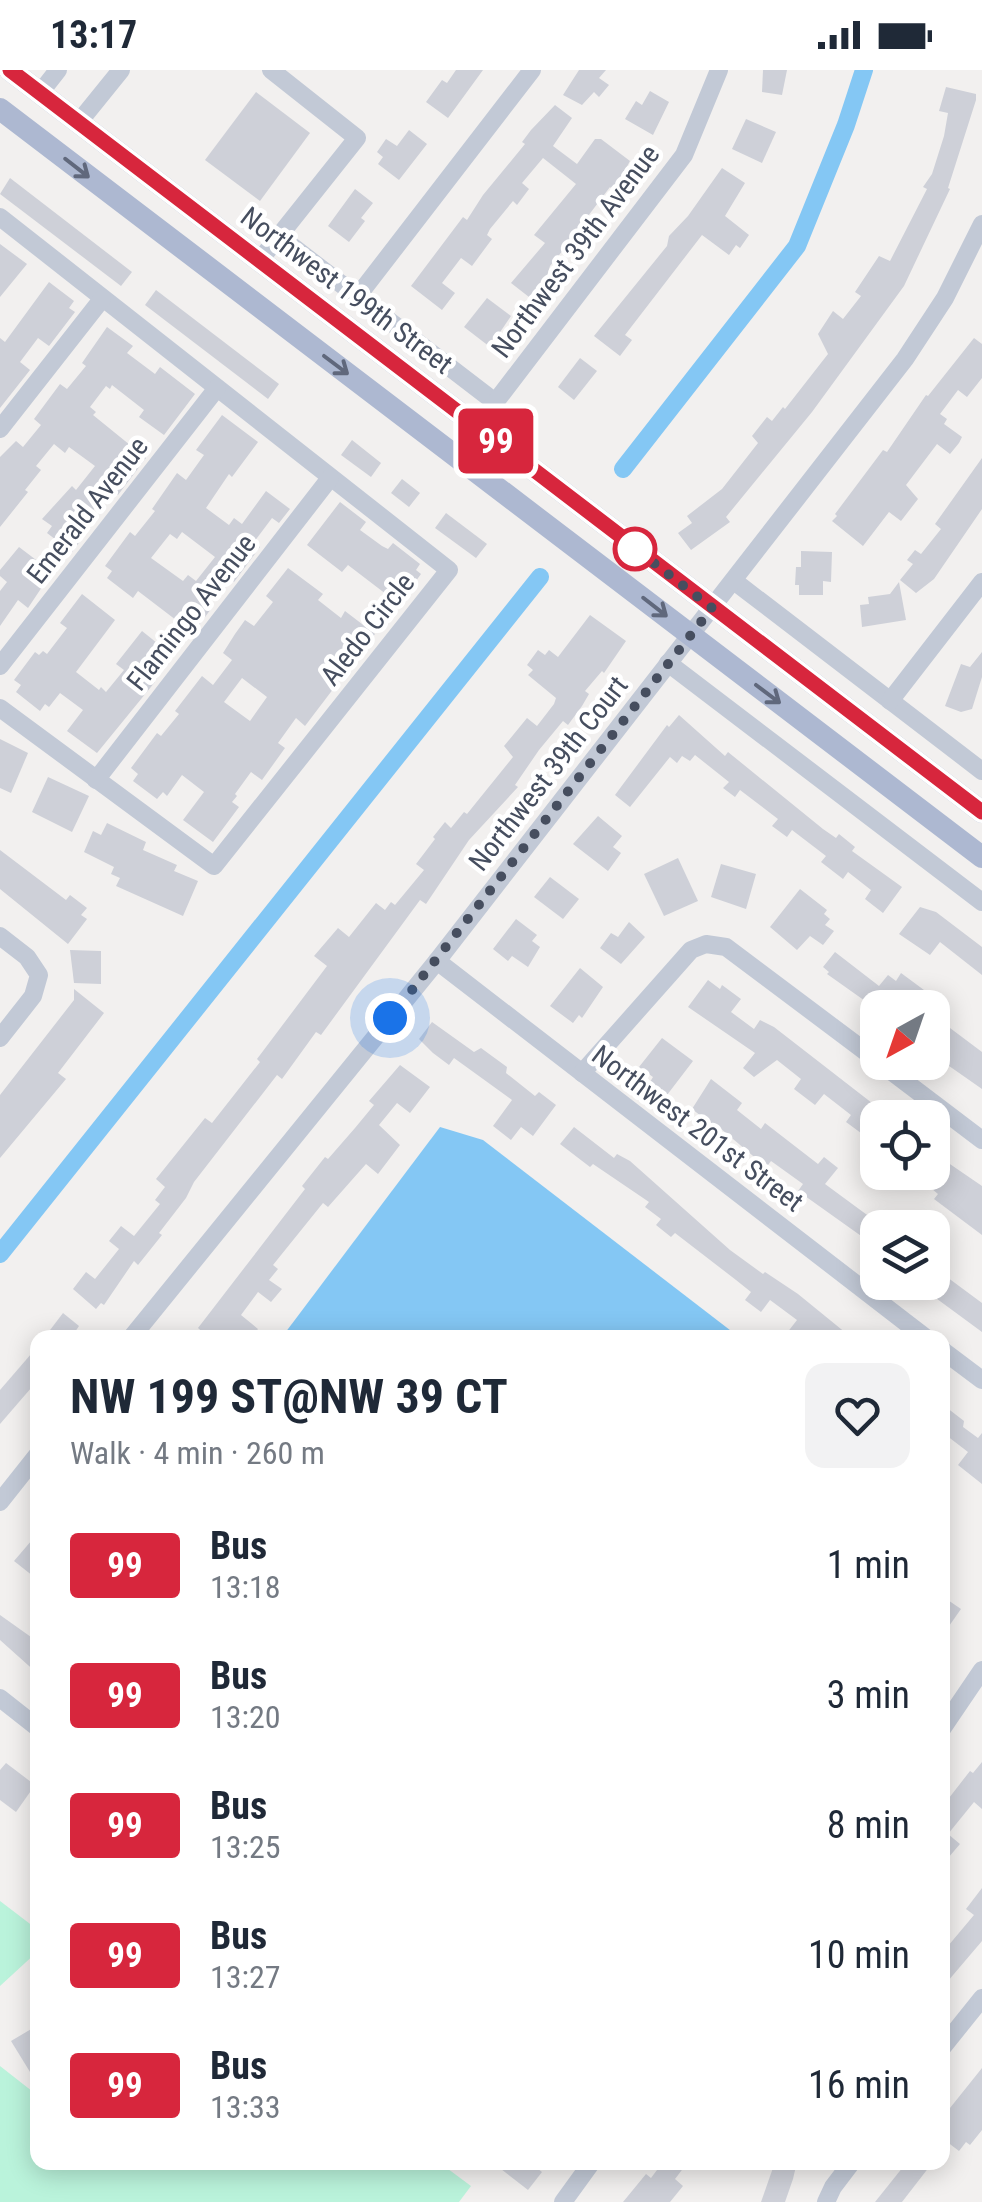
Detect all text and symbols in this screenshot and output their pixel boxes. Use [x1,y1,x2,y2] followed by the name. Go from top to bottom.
[50,13,137,57] text: 13:17
[485,138,666,364] street label: Northwest 39th Avenue
[63,158,90,179] one-way arrow
[234,200,459,381] street label: Northwest 199th Street
[322,354,349,375] one-way arrow
[451,408,541,474] line badge: 99
[478,421,514,462] text: 99
[20,430,155,590] street label: Emerald Avenue
[120,528,263,697] street label: Flamingo Avenue
[614,528,656,570] unlabelled marker
[313,567,421,692] street label: Aledo Circle
[641,597,668,618] one-way arrow
[462,669,635,877] street label: Northwest 39th Court
[754,683,781,704] one-way arrow
[860,990,950,1080] north arrow
[860,990,950,1300] map controls
[365,993,415,1043] your location
[586,1038,810,1219] street label: Northwest 201st Street
[860,1100,950,1190] button: locate
[860,1210,950,1300] button: layers
[805,1363,910,1468] button: heart
[70,1368,508,1425] text: NW 199 ST@NW 39 CT
[70,1434,325,1472] text: Walk · 4 min · 260 m
[210,1524,267,1568] text: Bus
[827,1543,910,1587] text: 1 min
[107,1545,143,1586] text: 99
[210,1568,281,1606] text: 13:18
[210,1654,267,1698] text: Bus
[827,1673,910,1717] text: 3 min
[107,1675,143,1716] text: 99
[210,1698,281,1736] text: 13:20
[210,1784,267,1828] text: Bus
[827,1803,910,1847] text: 8 min
[107,1805,143,1846] text: 99
[210,1828,281,1866] text: 13:25
[210,1914,267,1958] text: Bus
[808,1933,910,1977] text: 10 min
[107,1935,143,1976] text: 99
[210,1958,281,1996] text: 13:27
[210,2044,267,2088] text: Bus
[808,2063,910,2107] text: 16 min
[107,2065,143,2106] text: 99
[210,2088,281,2126] text: 13:33

